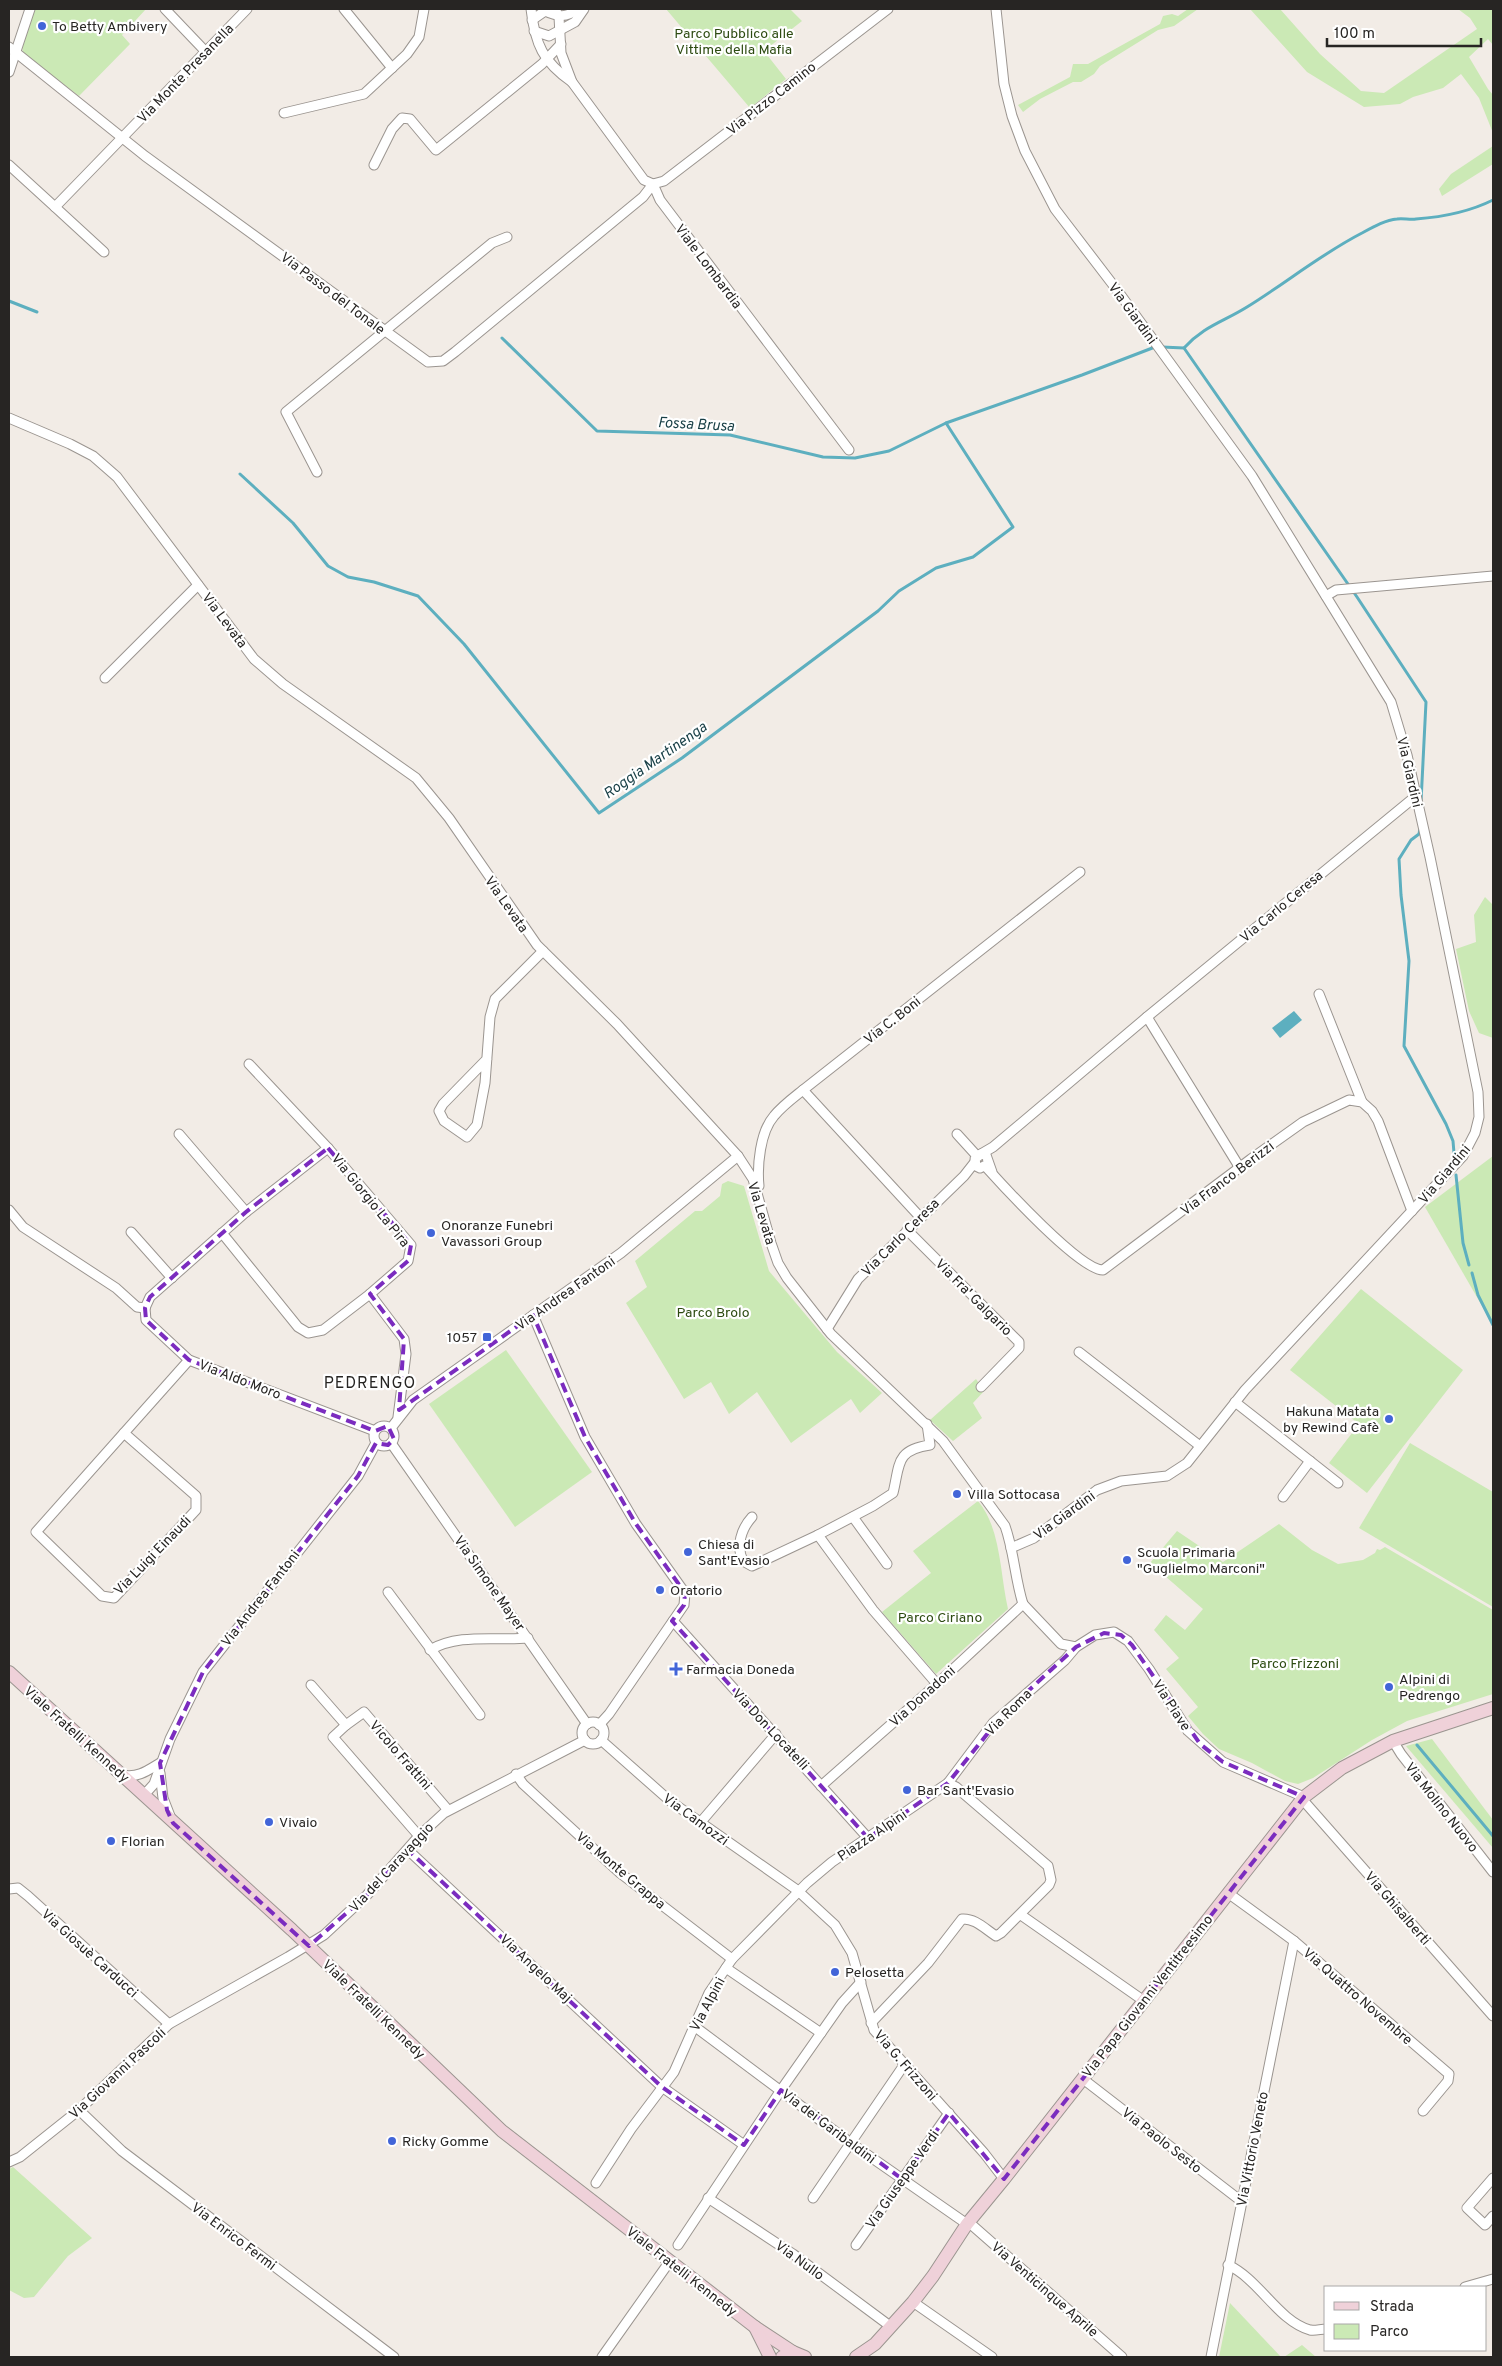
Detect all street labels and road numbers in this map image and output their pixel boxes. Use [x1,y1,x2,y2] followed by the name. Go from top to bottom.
[134,21,238,127] street label: Via Monte Presanella
[724,59,820,139] street label: Via Pizzo Camino
[670,221,745,313] street label: Viale Lombardia
[277,249,388,339] street label: Via Passo del Tonale
[1104,280,1160,348] street label: Via Giardini
[197,590,250,652] street label: Via Levata
[1392,735,1425,809] street label: Via Giardini
[1237,867,1327,947] street label: Via Carlo Ceresa
[480,873,531,936] street label: Via Levata
[861,994,925,1049] street label: Via C. Boni
[1178,1138,1278,1220] street label: Via Franco Berizzi
[1415,1142,1475,1208] street label: Via Giardini
[327,1151,413,1251] street label: Via Giorgio La Pira
[743,1180,778,1247] street label: Via Levata
[859,1196,944,1281] street label: Via Carlo Ceresa
[513,1253,619,1335] street label: Via Andrea Fantoni
[931,1256,1015,1340] street label: Via Fra' Galgario
[196,1357,283,1404] street label: Via Aldo Moro
[1031,1488,1099,1544] street label: Via Giardini
[111,1513,195,1599] street label: Via Luigi Einaudi
[450,1533,528,1635] street label: Via Simone Mayer
[218,1547,304,1651] street label: Via Andrea Fantoni
[886,1663,960,1731] street label: Via Donadoni
[1148,1677,1194,1735] street label: Via Piave
[20,1683,132,1787] street label: Viale Fratelli Kennedy
[728,1686,812,1774] street label: Via Don Locatelli
[982,1686,1036,1740] street label: Via Roma
[365,1718,435,1794] street label: Vicolo Frattini
[1400,1760,1481,1856] street label: Via Molino Nuovo
[659,1791,731,1850] street label: Via Camozzi
[835,1807,911,1866] street label: Piazza Alpini
[346,1820,438,1916] street label: Via del Caravaggio
[572,1829,668,1914] street label: Via Monte Grappa
[1360,1869,1433,1949] street label: Via Ghisalberti
[37,1906,141,2002] street label: Via Giosuè Carducci
[1079,1912,1217,2082] street label: Via Papa Giovanni Ventitreesimo
[495,1931,575,2007] street label: Via Angelo Maj
[1299,1945,1415,2049] street label: Via Quattro Novembre
[318,1957,428,2064] street label: Viale Fratelli Kennedy
[687,1975,730,2035] street label: Via Alpini
[66,2025,170,2123] street label: Via Giovanni Pascoli
[869,2027,940,2105] street label: Via G. Frizzoni
[778,2086,879,2168] street label: Via dei Garibaldini
[1234,2090,1273,2208] street label: Via Vittorio Veneto
[1118,2105,1205,2178] street label: Via Paolo Sesto
[863,2127,944,2233] street label: Via Giuseppe Verdi
[187,2200,279,2275] street label: Via Enrico Fermi
[622,2224,740,2321] street label: Viale Fratelli Kennedy
[771,2238,827,2285] street label: Via Nullo
[987,2239,1101,2341] street label: Via Venticinque Aprile

